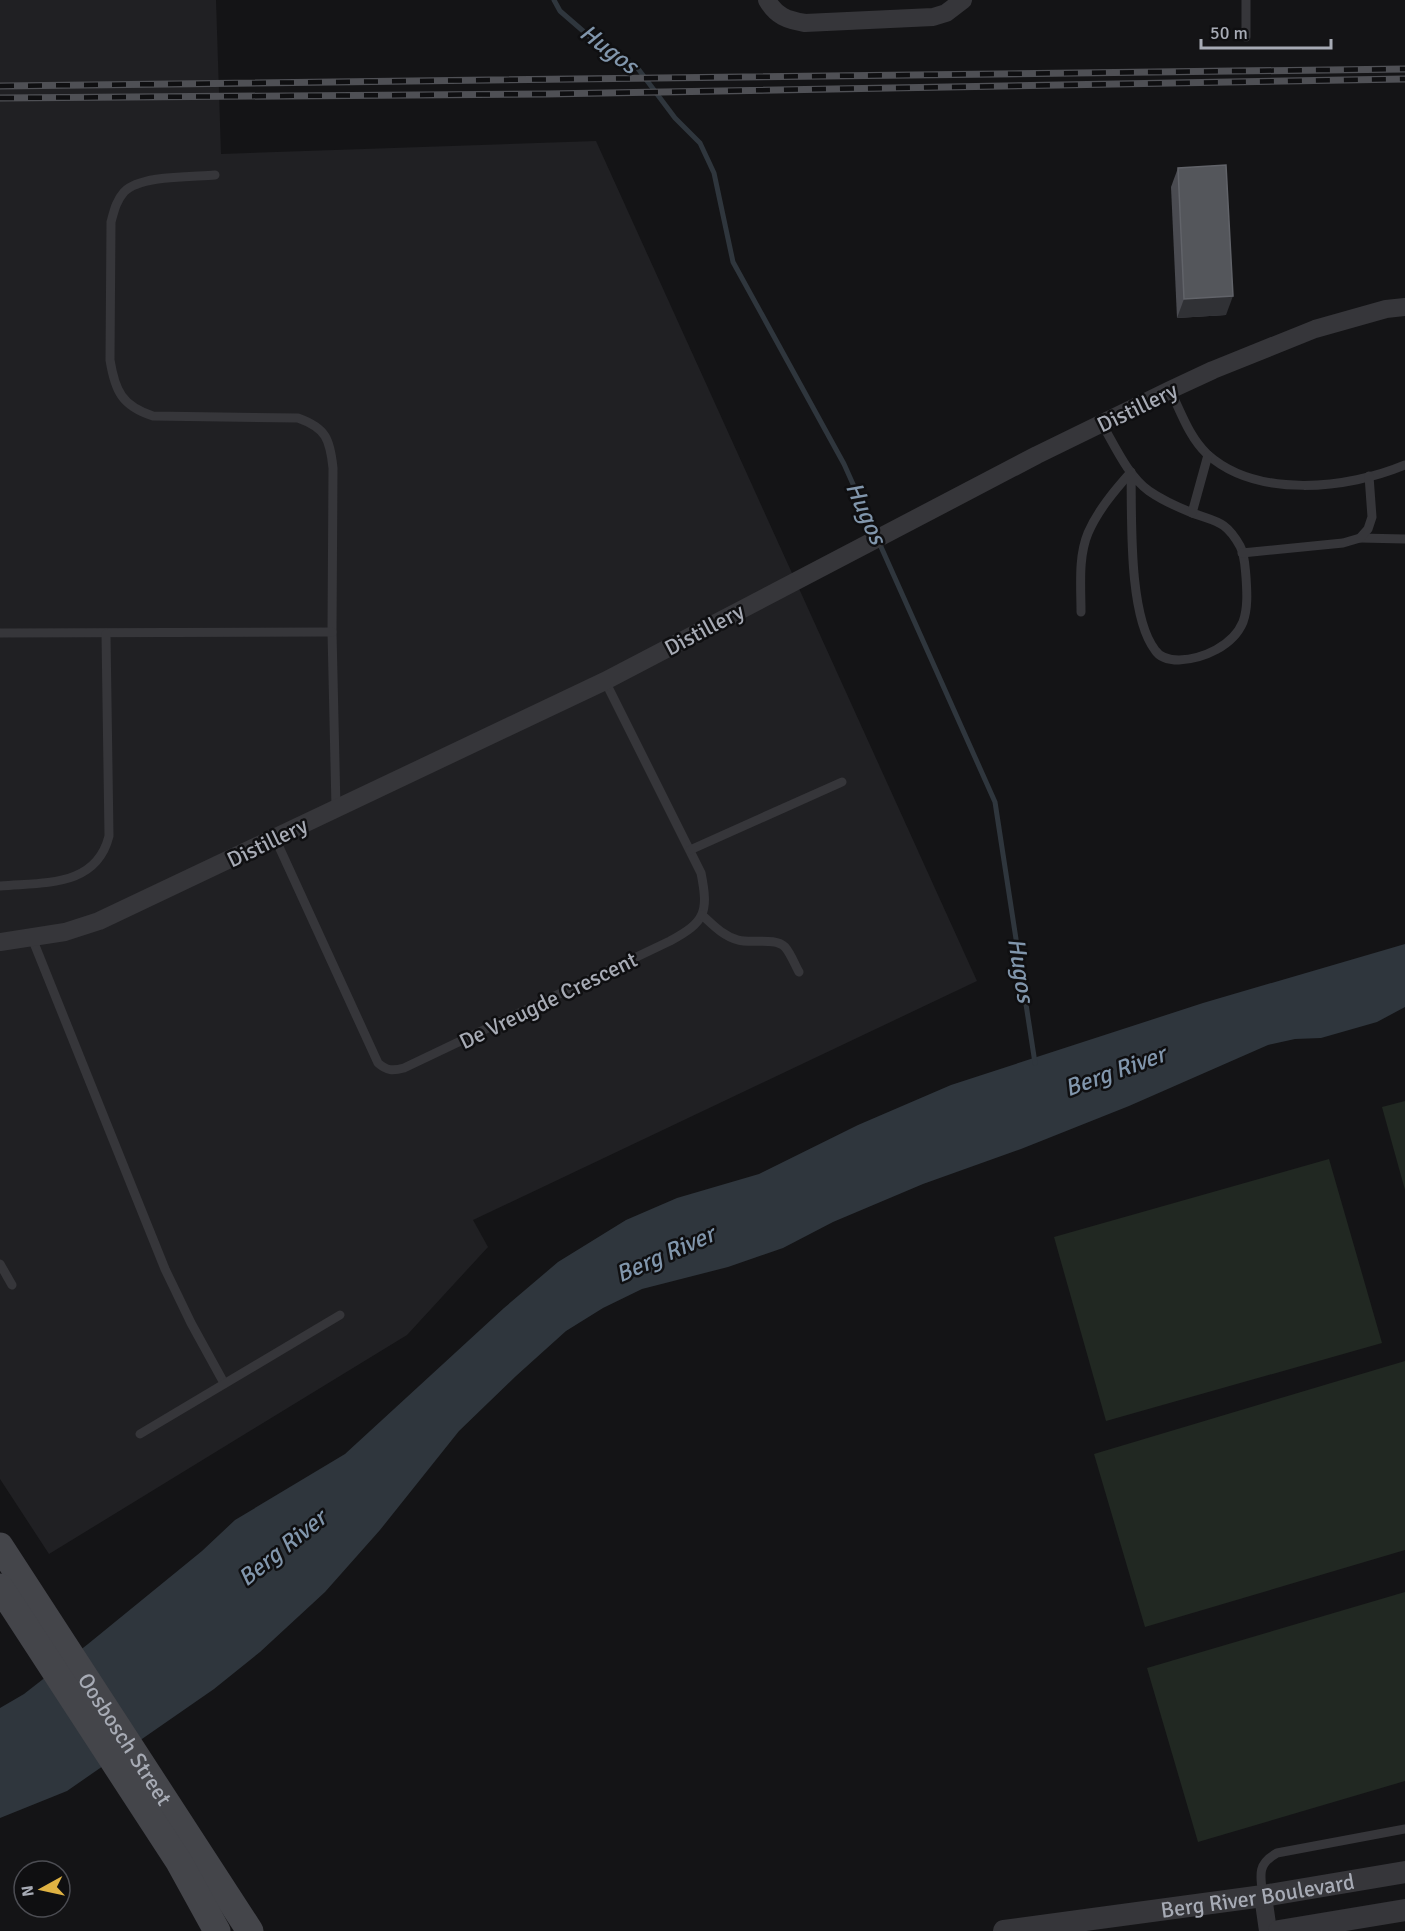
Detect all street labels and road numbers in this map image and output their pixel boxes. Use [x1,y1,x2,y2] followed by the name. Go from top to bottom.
[1093,376,1182,438] street label: Distillery
[660,597,749,662] street label: Distillery
[223,811,312,873] street label: Distillery
[455,946,642,1055] street label: De Vreugde Crescent
[72,1668,178,1811] street label: Oosbosch Street
[1159,1868,1357,1924] street label: Berg River Boulevard

